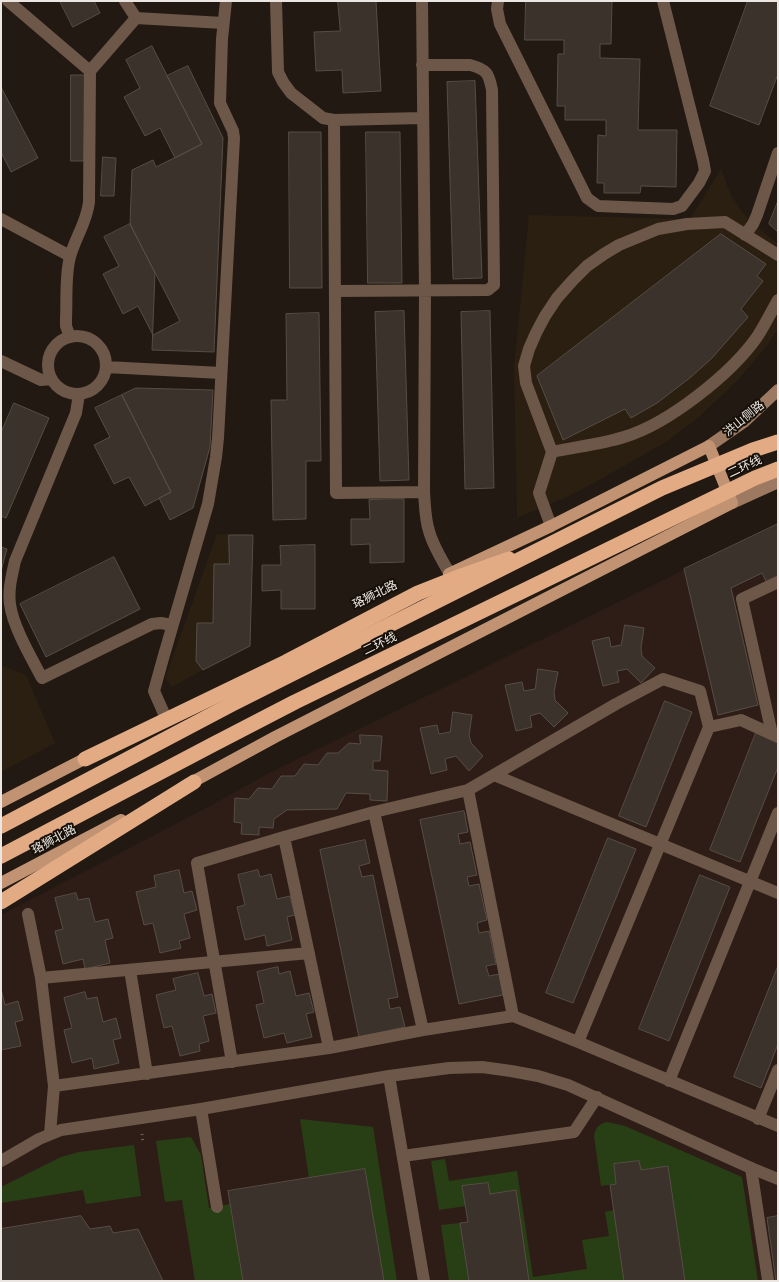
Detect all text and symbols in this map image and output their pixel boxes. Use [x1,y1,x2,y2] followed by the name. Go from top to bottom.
[721,398,767,440] street label: 洪山侧路
[726,453,764,481] street label: 二环线
[350,578,400,612] street label: 珞狮北路
[361,630,399,658] street label: 二环线
[29,822,79,858] street label: 珞狮北路

